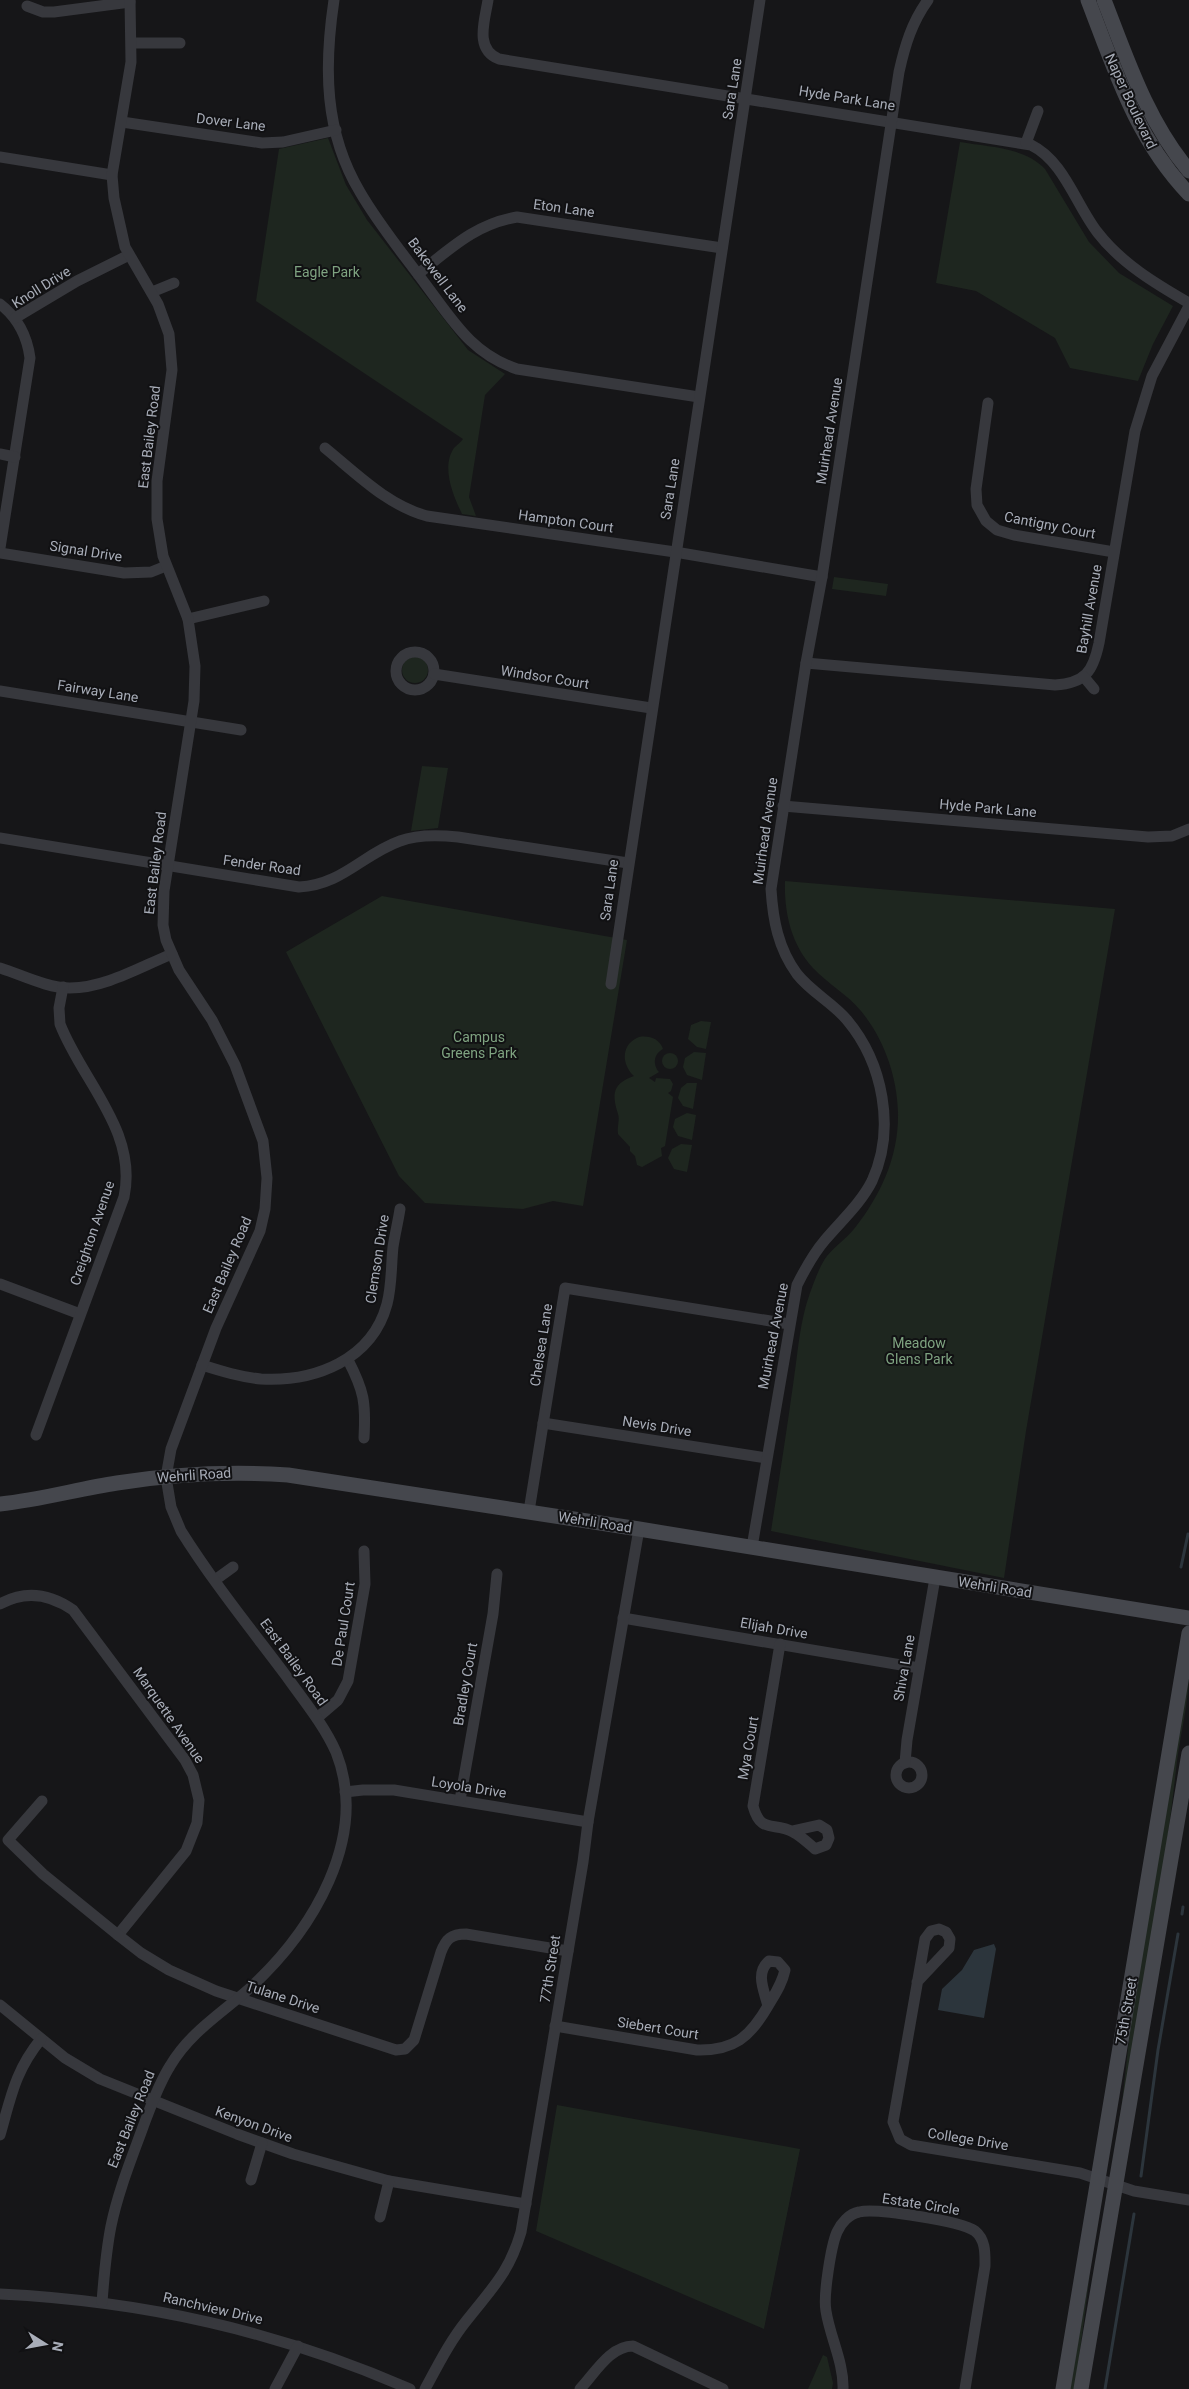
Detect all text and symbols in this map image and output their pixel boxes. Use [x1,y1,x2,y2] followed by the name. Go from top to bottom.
[1102,51,1160,151] street label: Naper Boulevard
[719,57,745,121] street label: Sara Lane
[798,82,896,114] street label: Hyde Park Lane
[195,110,267,134] street label: Dover Lane
[532,196,596,220] street label: Eton Lane
[405,235,471,315] street label: Bakewell Lane
[9,263,73,311] street label: Knoll Drive
[294,264,361,280] park label: Eagle Park
[813,376,845,486] street label: Muirhead Avenue
[135,385,163,489] street label: East Bailey Road
[657,457,683,521] street label: Sara Lane
[517,506,615,536] street label: Hampton Court
[1003,508,1097,542] street label: Cantigny Court
[49,537,123,565] street label: Signal Drive
[1073,563,1105,655] street label: Bayhill Avenue
[500,662,591,692] street label: Windsor Court
[56,677,140,705] street label: Fairway Lane
[750,776,780,886] street label: Muirhead Avenue
[939,796,1037,820] street label: Hyde Park Lane
[141,811,169,915] street label: East Bailey Road
[222,852,302,878] street label: Fender Road
[597,858,621,922] street label: Sara Lane
[441,1029,518,1061] park label: Campus Greens Park
[67,1179,117,1287] street label: Creighton Avenue
[362,1213,392,1305] street label: Clemson Drive
[199,1214,255,1316] street label: East Bailey Road
[755,1281,791,1391] street label: Muirhead Avenue
[527,1302,555,1388] street label: Chelsea Lane
[885,1335,953,1367] park label: Meadow Glens Park
[621,1413,693,1439] street label: Nevis Drive
[156,1464,232,1486] street label: Wehrli Road
[557,1508,633,1536] street label: Wehrli Road
[957,1573,1033,1601] street label: Wehrli Road
[328,1580,358,1667] street label: De Paul Court
[739,1614,809,1642] street label: Elijah Drive
[257,1615,331,1709] street label: East Bailey Road
[890,1633,918,1703] street label: Shiva Lane
[450,1641,480,1727] street label: Bradley Court
[130,1664,208,1766] street label: Marquette Avenue
[735,1715,762,1781] street label: Mya Court
[430,1773,508,1801] street label: Loyola Drive
[537,1934,563,2004] street label: 77th Street
[1112,1976,1140,2046] street label: 75th Street
[244,1978,322,2016] street label: Tulane Drive
[616,2014,700,2042] street label: Siebert Court
[104,2068,158,2170] street label: East Bailey Road
[213,2103,295,2145] street label: Kenyon Drive
[926,2125,1010,2153] street label: College Drive
[881,2190,961,2218] street label: Estate Circle
[161,2289,265,2327] street label: Ranchview Drive
[20,2319,70,2369] north arrow
[49,2340,67,2353] text: N

